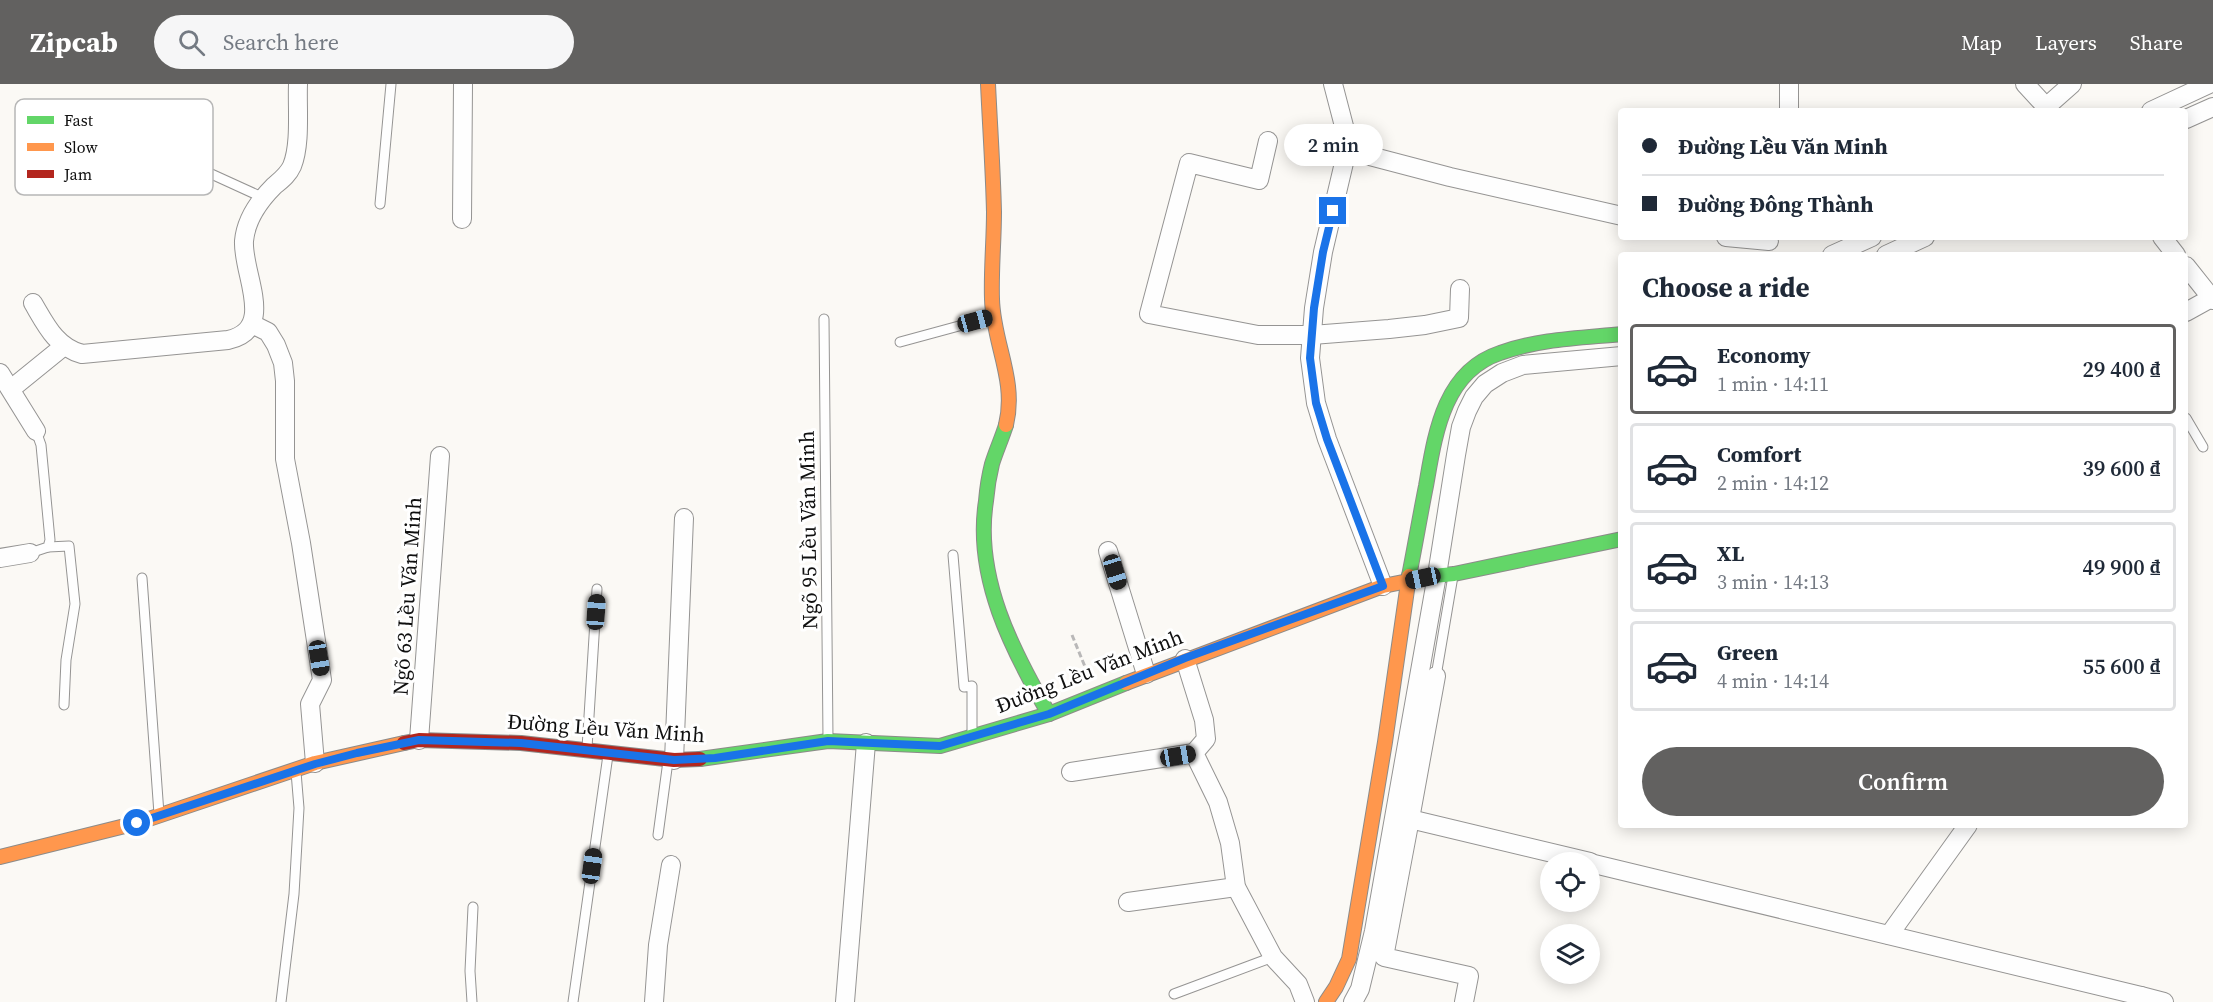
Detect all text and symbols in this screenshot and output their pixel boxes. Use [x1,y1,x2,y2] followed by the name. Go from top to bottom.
[154,15,574,69] search box
[30,23,118,61] text: Zipcab
[175,26,208,59] icon: search
[223,27,339,57] text: Search here
[1961,28,2002,57] text: Map
[2035,28,2097,57] text: Layers
[2130,28,2183,57] text: Share
[15,99,213,195] legend
[64,109,94,131] text: Fast
[1284,124,1382,166] callout: 2 min
[1308,131,1359,159] text: 2 min
[1678,131,1888,161] text: Đường Lều Văn Minh
[64,136,99,158] text: Slow
[63,163,92,185] text: Jam
[1678,189,1874,219] text: Đường Đông Thành
[1319,197,1346,224] route end
[1642,269,1810,306] text: Choose a ride
[955,308,995,334] car
[1717,340,1811,370] text: Economy
[1645,342,1699,396] icon: car
[2083,354,2161,384] text: 29 400 ₫
[1717,370,1829,398] text: 1 min · 14:11
[792,430,824,630] street label: Ngõ 95 Lều Văn Minh
[1717,439,1801,469] text: Comfort
[1645,441,1699,495] icon: car
[2083,453,2161,483] text: 39 600 ₫
[1717,469,1829,497] text: 2 min · 14:12
[386,496,428,696] street label: Ngõ 63 Lều Văn Minh
[1717,538,1744,568] text: XL
[1645,540,1699,594] icon: car
[1101,552,1129,592] car
[2083,552,2161,582] text: 49 900 ₫
[1404,565,1442,591] car
[1717,568,1829,596] text: 3 min · 14:13
[586,593,606,631] car
[991,622,1187,720] street label: Đường Lều Văn Minh
[1717,637,1778,667] text: Green
[307,639,331,677] car
[1645,639,1699,693] icon: car
[2083,651,2161,681] text: 55 600 ₫
[1717,667,1829,695] text: 4 min · 14:14
[506,707,706,749] street label: Đường Lều Văn Minh
[1159,744,1197,768] car
[1642,747,2164,816] button: Confirm
[123,809,150,836] route start
[581,847,603,885] car
[1540,852,1600,984] map controls
[1540,852,1600,912] button: locate
[1540,924,1600,984] button: layers

